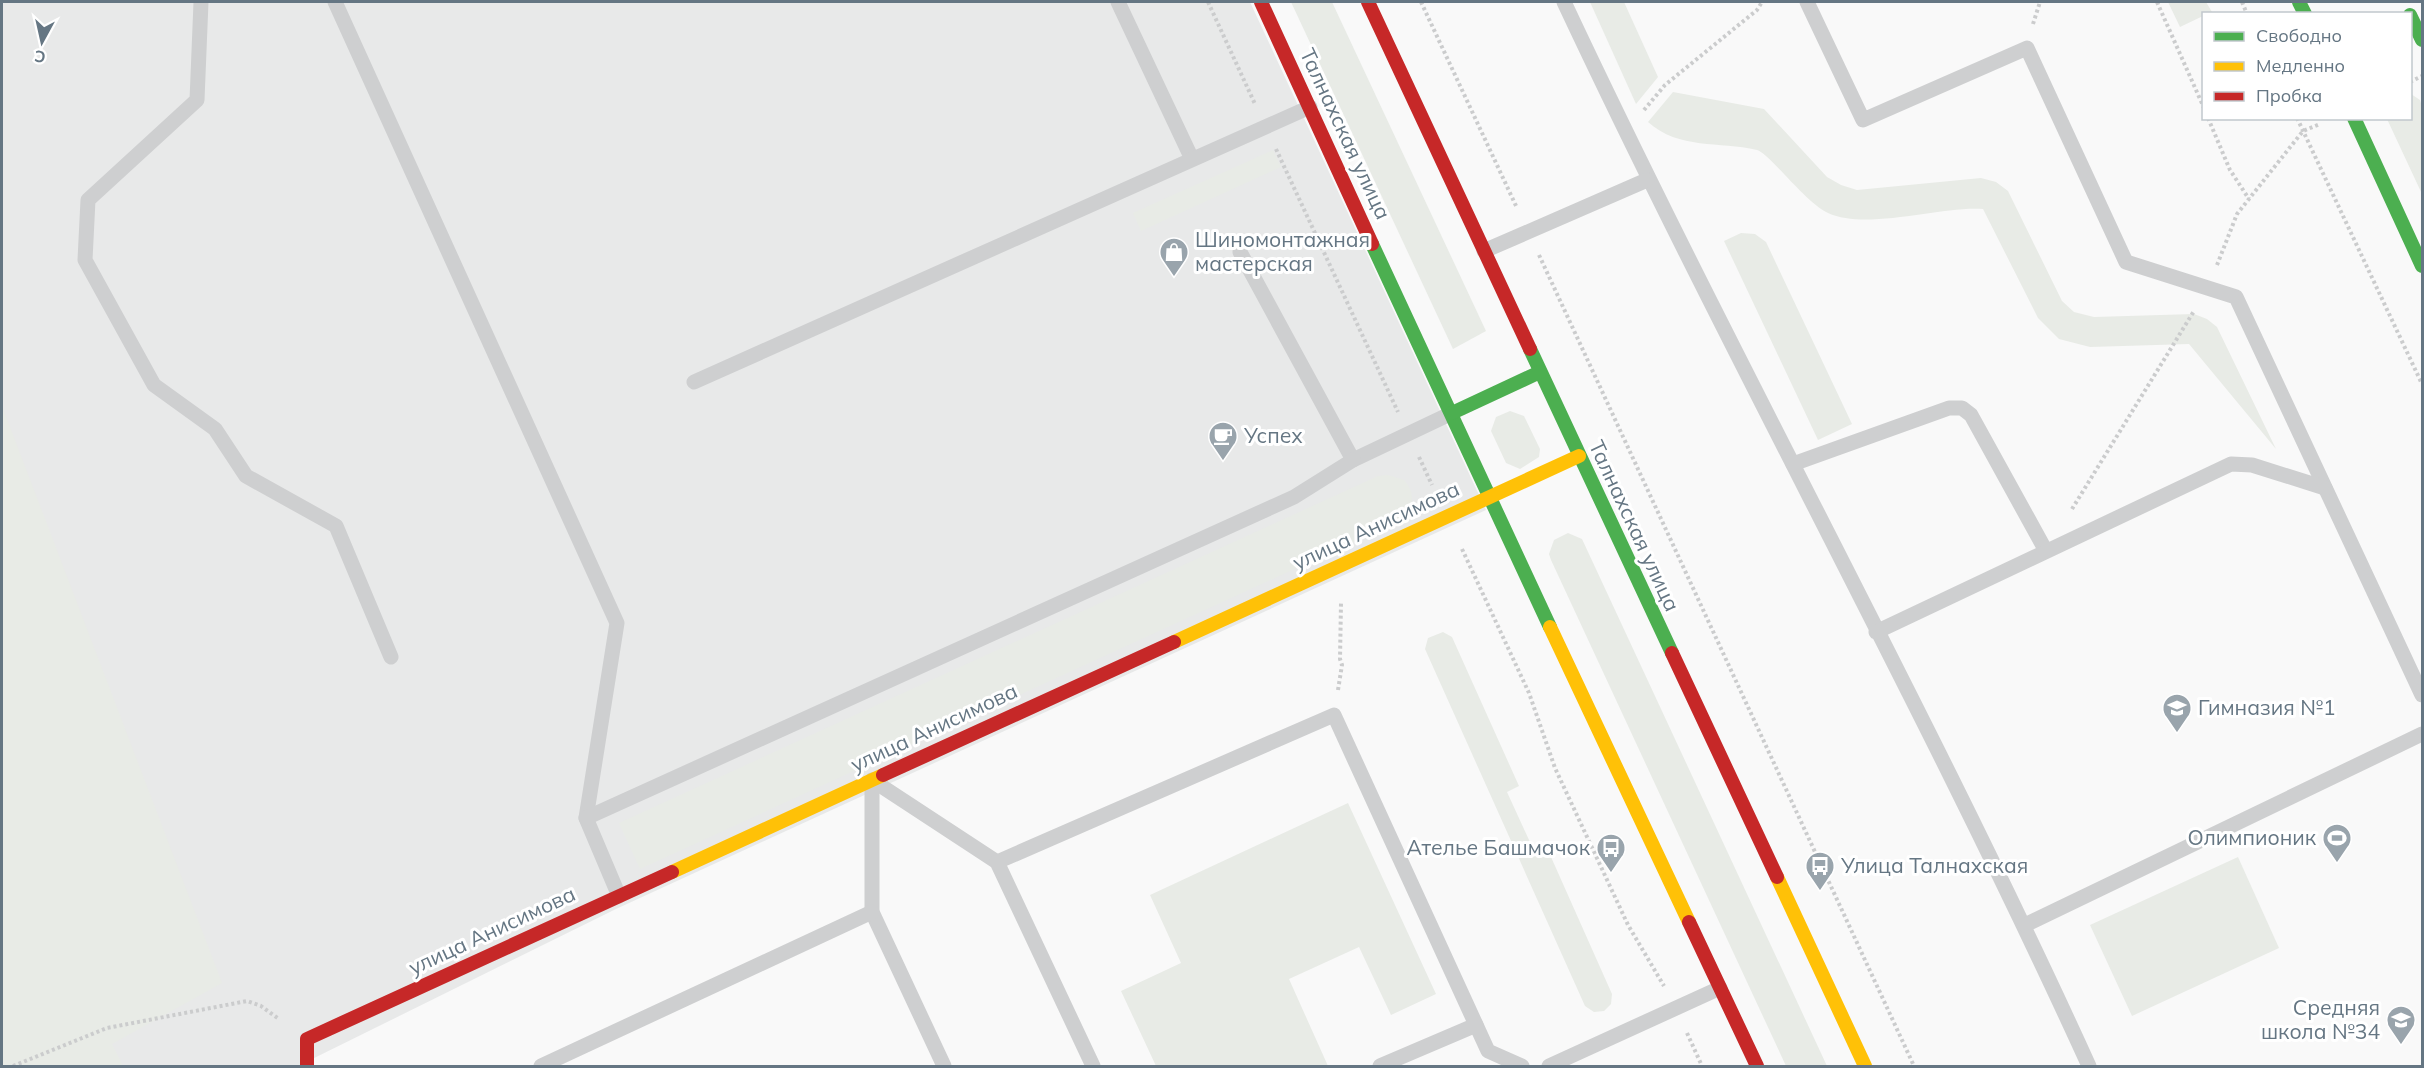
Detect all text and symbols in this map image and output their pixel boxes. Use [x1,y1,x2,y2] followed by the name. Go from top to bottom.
[12,12,72,72] north arrow
[2202,12,2412,120] legend
[2256,24,2342,47] text: Свободно
[1295,44,1397,223] street label: Талнахская улица
[33,46,47,68] text: С
[2256,54,2345,77] text: Медленно
[2256,84,2322,107] text: Пробка
[1195,226,1370,276] place label: Шиномонтажная мастерская
[1158,236,1190,278] shop icon: Шиномонтажная мастерская
[1207,420,1239,462] cafe icon: Успех
[1243,422,1303,448] place label: Успех
[1584,436,1686,615] street label: Талнахская улица
[1288,475,1463,575] street label: улица Анисимова
[846,677,1021,777] street label: улица Анисимова
[2161,692,2193,734] school or university icon: Гимназия №1
[2198,694,2336,720] place label: Гимназия №1
[2321,822,2353,864] sports icon: Олимпионик
[2188,824,2317,850] place label: Олимпионик
[1595,832,1627,874] bus stop icon: Ателье Башмачок
[1407,834,1591,860] place label: Ателье Башмачок
[1804,850,1836,892] bus stop icon: Улица Талнахская
[1840,852,2028,878] place label: Улица Талнахская
[404,880,579,980] street label: улица Анисимова
[2261,994,2380,1044] place label: Средняя школа №34
[2385,1004,2417,1046] school or university icon: Средняя школа №34

